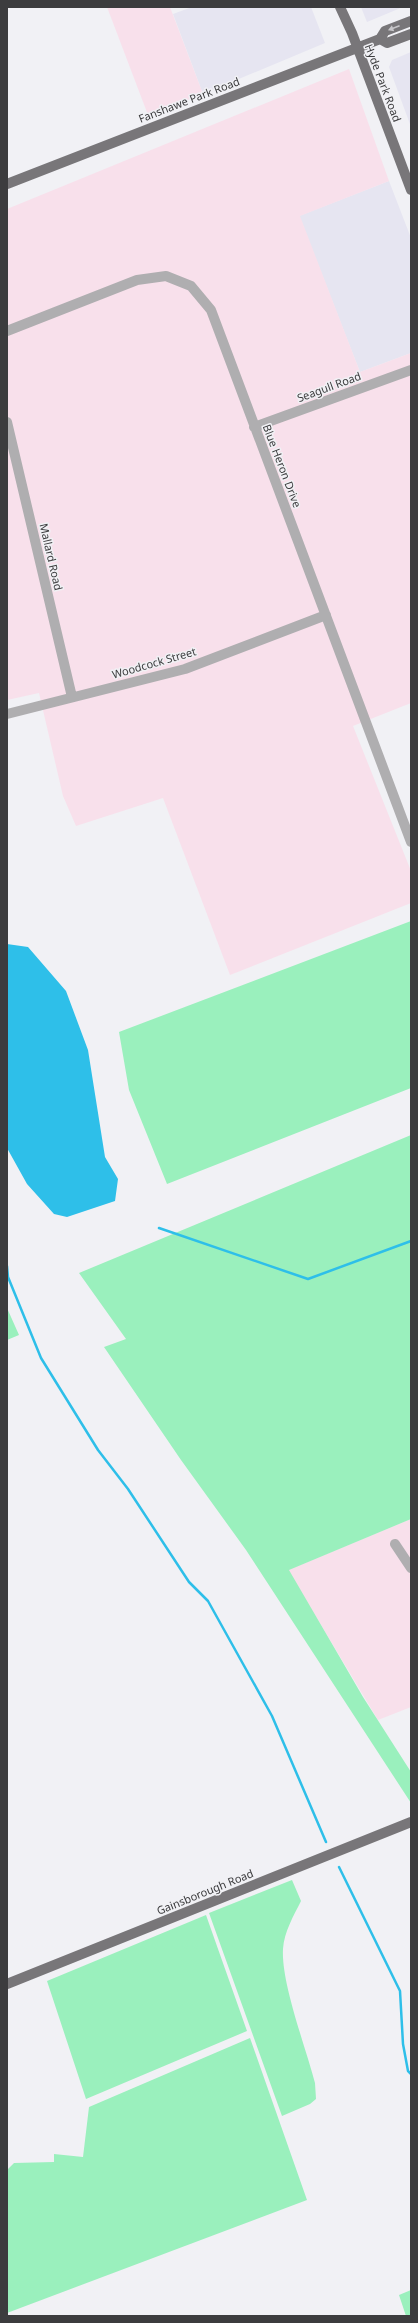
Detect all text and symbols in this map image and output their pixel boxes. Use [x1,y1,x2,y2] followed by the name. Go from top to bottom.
[387,25,399,31] one-way arrow
[362,42,405,124] street label: Hyde Park Road
[136,73,242,126] street label: Fanshawe Park Road
[295,368,363,405] street label: Seagull Road
[260,422,305,510] street label: Blue Heron Drive
[36,522,66,592] street label: Mallard Road
[110,643,198,682] street label: Woodcock Street
[154,1865,255,1918] street label: Gainsborough Road

